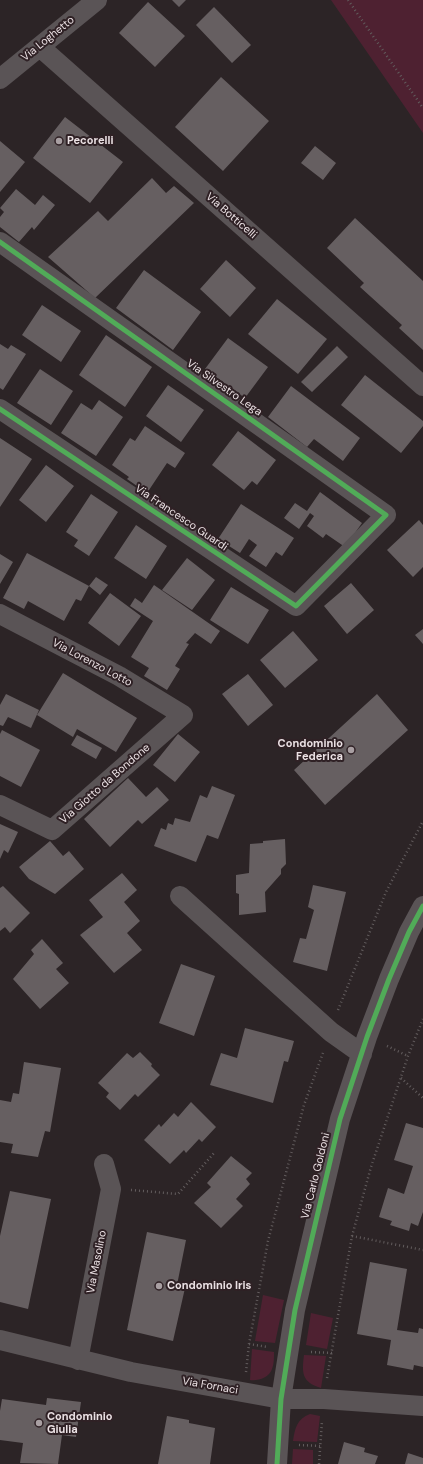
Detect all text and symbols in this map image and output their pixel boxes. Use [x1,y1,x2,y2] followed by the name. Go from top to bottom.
[19,14,77,64] street label: Via Loghetto
[67,134,113,148] place label: Pecorelli
[54,136,64,146] marker: Pecorelli
[203,190,259,242] street label: Via Botticelli
[184,357,264,419] street label: Via Silvestro Lega
[132,482,230,554] street label: Via Francesco Guardi
[50,636,134,690] street label: Via Lorenzo Lotto
[278,737,343,763] place label: Condominio Federica
[57,741,153,827] street label: Via Giotto da Bondone
[346,745,356,755] marker: Condominio Federica
[299,1131,333,1221] street label: Via Carlo Goldoni
[84,1229,110,1295] street label: Via Masolino
[167,1279,251,1293] place label: Condominio Iris
[154,1281,164,1291] marker: Condominio Iris
[181,1375,239,1397] street label: Via Fornaci
[47,1410,112,1436] place label: Condominio Giulia
[34,1418,44,1428] marker: Condominio Giulia

